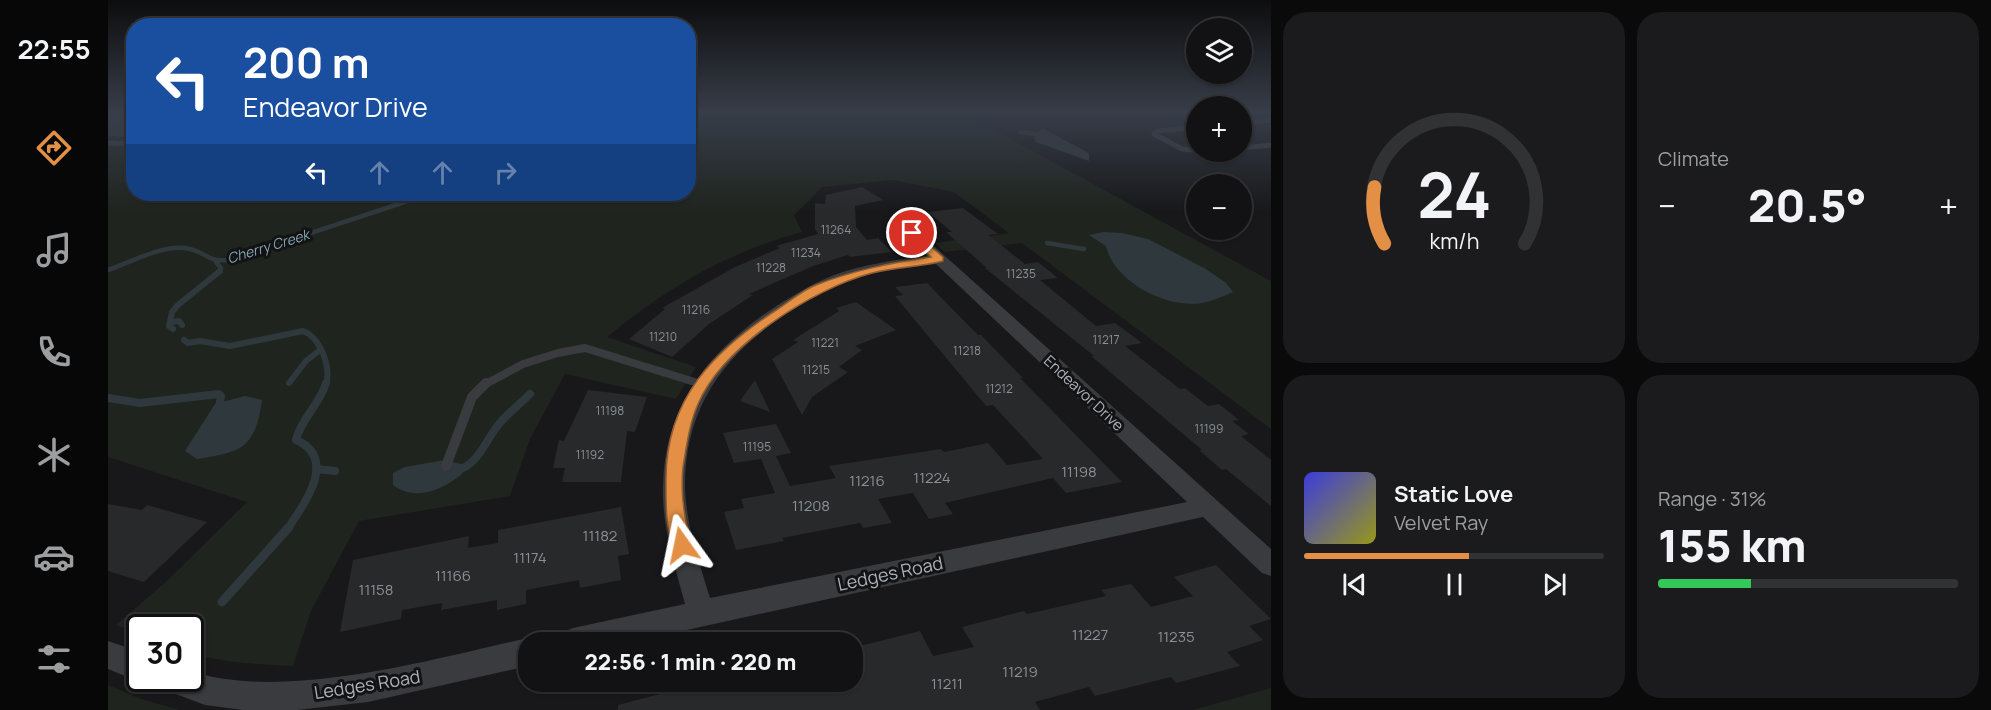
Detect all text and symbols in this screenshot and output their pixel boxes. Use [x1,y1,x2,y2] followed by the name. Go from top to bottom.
[1186,18,1252,240] map controls
[1186,18,1252,84] button: layers
[17,30,91,67] text: 22:55
[243,33,369,91] text: 200 m
[144,42,222,120] icon: left
[243,88,428,125] text: Endeavor Drive
[1186,96,1252,162] button: +
[33,127,75,169] icon: directions
[1658,145,1729,172] text: Climate
[1417,151,1491,237] text: 24
[300,156,333,189] icon: left
[363,156,396,189] icon: ahead
[426,156,459,189] icon: ahead
[489,156,522,189] icon: right
[1186,174,1252,240] button: −
[1748,174,1867,236] text: 20.5°
[1658,183,1676,228] text: −
[1939,183,1958,228] text: +
[886,207,937,258] pin
[895,216,928,249] icon: arrive
[821,221,851,238] house number: 11264
[225,224,313,268] water label: Cherry Creek
[1429,227,1479,256] text: km/h
[33,229,75,271] icon: music
[791,244,821,261] house number: 11234
[756,259,786,276] house number: 11228
[1006,265,1036,282] house number: 11235
[682,301,710,318] house number: 11216
[649,328,677,345] house number: 11210
[33,331,75,373] icon: phone
[1093,331,1119,348] house number: 11217
[811,334,839,351] house number: 11221
[953,342,981,359] house number: 11218
[1039,350,1129,436] street label: Endeavor Drive
[802,361,830,378] house number: 11215
[985,380,1013,397] house number: 11212
[596,402,624,419] house number: 11198
[1195,420,1223,437] house number: 11199
[33,434,75,476] icon: climate
[743,438,771,455] house number: 11195
[576,446,604,463] house number: 11192
[1061,461,1097,482] house number: 11198
[913,467,951,488] house number: 11224
[849,470,885,491] house number: 11216
[1394,479,1513,509] text: Static Love
[1658,485,1767,512] text: Range · 31%
[792,495,830,516] house number: 11208
[1394,509,1488,536] text: Velvet Ray
[650,513,714,577] position arrow
[1658,514,1807,576] text: 155 km
[583,525,617,546] house number: 11182
[33,536,75,578] icon: car
[513,547,547,568] house number: 11174
[835,550,945,596] street label: Ledges Road
[435,565,471,586] house number: 11166
[1338,568,1371,601] icon: previous
[1438,568,1471,601] icon: pause
[1538,568,1571,601] icon: next
[359,579,393,600] house number: 11158
[126,614,204,692] speed limit sign: 30
[1072,624,1108,645] house number: 11227
[1157,626,1195,647] house number: 11235
[33,638,75,680] icon: filters
[585,647,797,677] text: 22:56 · 1 min · 220 m
[1002,661,1038,682] house number: 11219
[312,664,422,704] street label: Ledges Road
[931,673,963,694] house number: 11211

